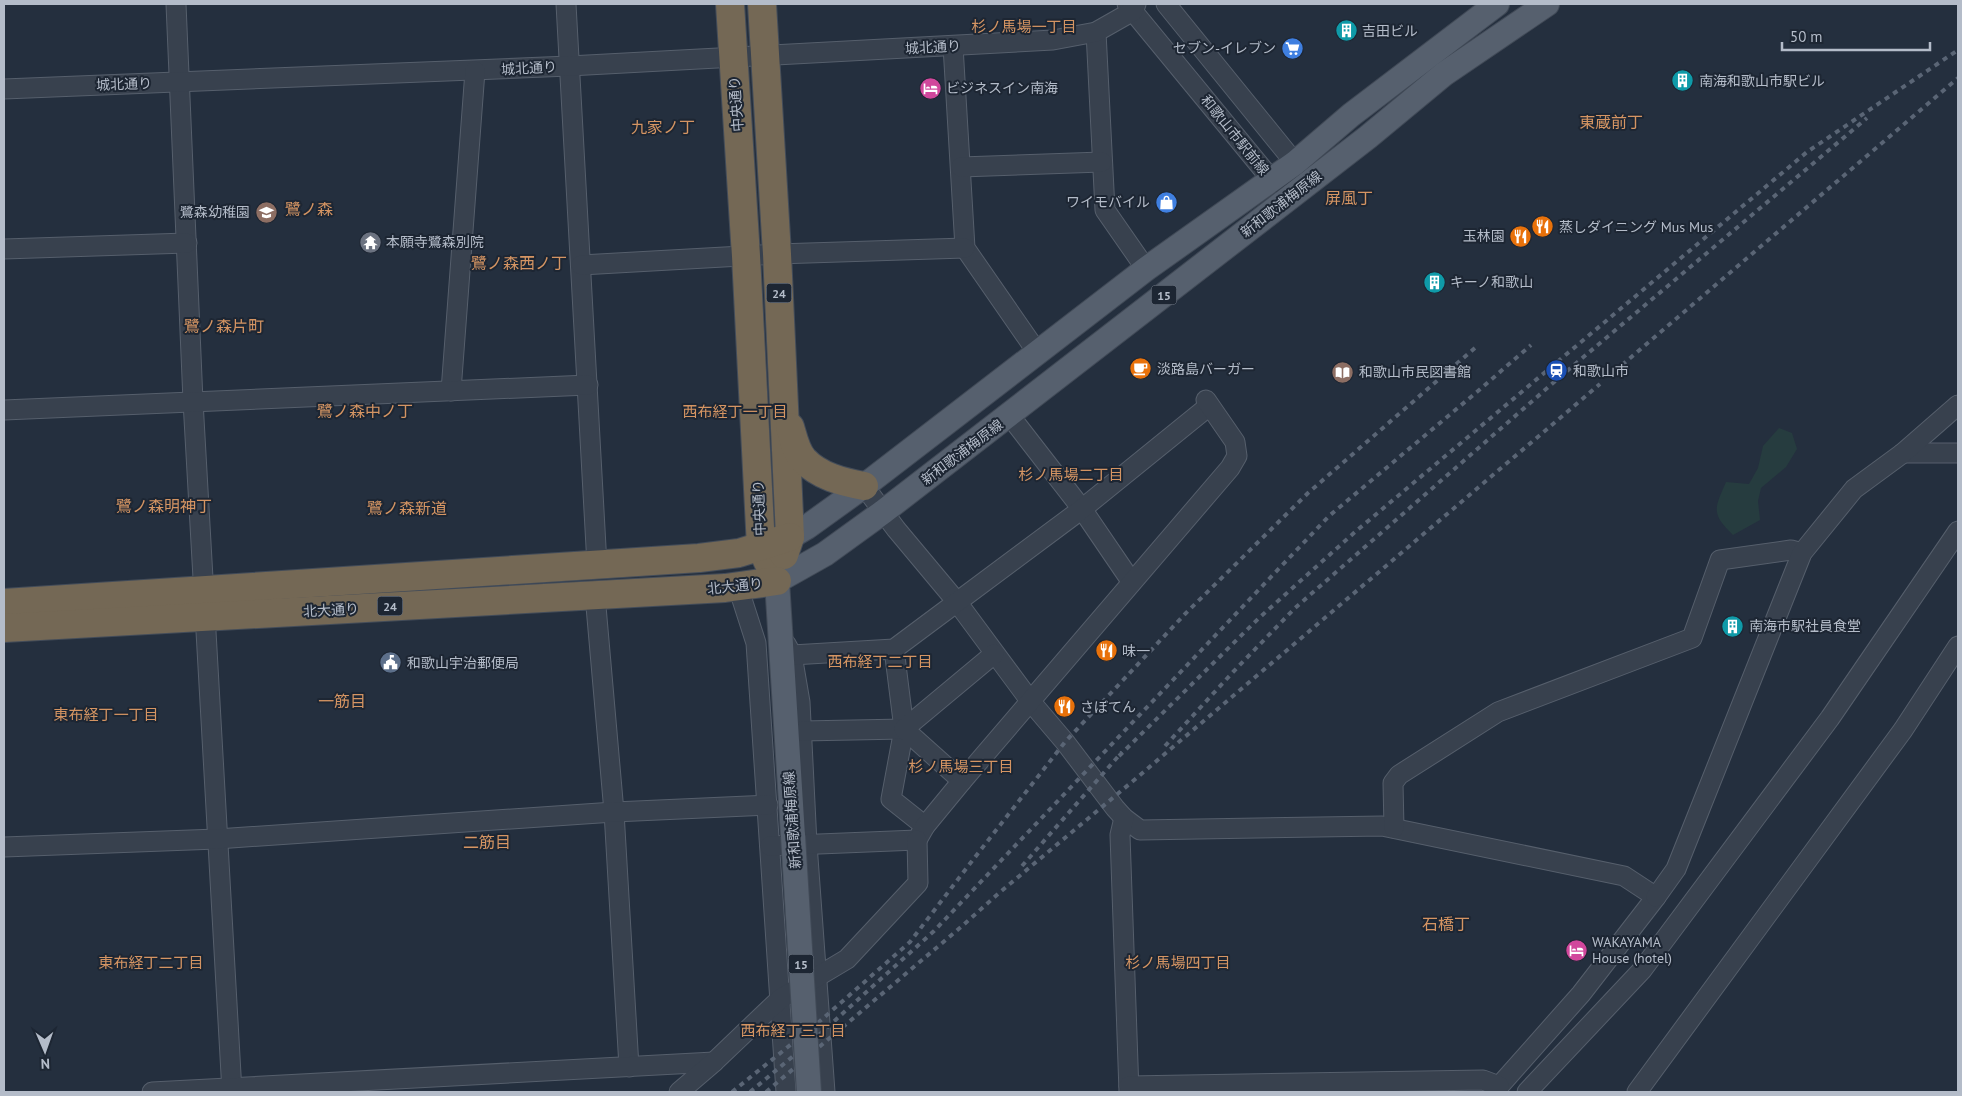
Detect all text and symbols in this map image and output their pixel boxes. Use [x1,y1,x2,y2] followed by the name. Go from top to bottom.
[971,17,1077,36] district label: 杉ノ馬場一丁目
[1334,19,1358,43] building icon: 吉田ビル
[1782,20,1930,52] scale bar
[1362,22,1418,40] place label: 吉田ビル
[1790,27,1823,46] text: 50 m
[1280,36,1304,60] supermarket icon: セブン-イレブン
[905,37,961,57] street label: 城北通り
[1173,39,1276,57] place label: セブン-イレブン
[501,58,557,78] street label: 城北通り
[1671,69,1695,93] building icon: 南海和歌山市駅ビル
[1699,72,1825,90] place label: 南海和歌山市駅ビル
[96,74,152,94] street label: 城北通り
[725,75,747,133] street label: 中央通り
[918,76,942,100] hotel icon: ビジネスイン南海
[946,79,1058,97] place label: ビジネスイン南海
[1197,91,1273,179] street label: 和歌山市駅前線
[1579,112,1643,132] district label: 東蔵前丁
[631,117,695,137] district label: 九家ノ丁
[1237,167,1325,241] street label: 新和歌浦梅原線
[1325,188,1373,208] district label: 屏風丁
[1154,190,1178,214] shop icon: ワイモバイル
[1066,193,1150,211] place label: ワイモバイル
[285,199,333,219] district label: 鷺ノ森
[254,200,278,224] school or university icon: 鷺森幼稚園
[180,203,250,221] place label: 鷺森幼稚園
[1531,215,1555,239] restaurant icon: 蒸しダイニング Mus Mus
[1559,218,1714,236] place label: 蒸しダイニング Mus Mus
[1509,224,1533,248] restaurant icon: 玉林園
[1463,227,1505,245] place label: 玉林園
[358,230,382,254] temple icon: 本願寺鷺森別院
[386,233,484,251] place label: 本願寺鷺森別院
[471,253,567,273] district label: 鷺ノ森西ノ丁
[1422,270,1446,294] building icon: キーノ和歌山
[1450,273,1533,291] place label: キーノ和歌山
[766,284,792,302] road number: 24
[1152,286,1176,304] road number: 15
[184,316,264,336] district label: 鷺ノ森片町
[1129,357,1153,381] cafe icon: 淡路島バーガー
[1545,359,1569,383] station icon: 和歌山市
[1157,360,1255,378] place label: 淡路島バーガー
[1331,360,1355,384] library icon: 和歌山市民図書館
[1573,362,1629,380] place label: 和歌山市
[1359,363,1471,381] place label: 和歌山市民図書館
[317,401,413,421] district label: 鷺ノ森中ノ丁
[682,402,788,421] district label: 西布経丁一丁目
[917,415,1007,489] street label: 新和歌浦梅原線
[1018,465,1124,484] district label: 杉ノ馬場二丁目
[749,480,769,536] street label: 中央通り
[116,496,212,516] district label: 鷺ノ森明神丁
[367,498,447,518] district label: 鷺ノ森新道
[706,574,764,598] street label: 北大通り
[378,596,402,616] road number: 24
[303,600,359,620] street label: 北大通り
[1721,614,1745,638] building icon: 南海市駅社員食堂
[1749,617,1861,635] place label: 南海市駅社員食堂
[1094,639,1118,663] restaurant icon: 味一
[1122,642,1150,660] place label: 味一
[379,651,403,675] public building icon: 和歌山宇治郵便局
[827,652,933,671] district label: 西布経丁二丁目
[407,654,519,672] place label: 和歌山宇治郵便局
[318,691,366,711] district label: 一筋目
[1052,695,1076,719] restaurant icon: さぼてん
[1080,698,1136,716] place label: さぼてん
[53,705,159,724] district label: 東布経丁一丁目
[908,757,1014,776] district label: 杉ノ馬場三丁目
[780,770,804,870] street label: 新和歌浦梅原線
[463,832,511,852] district label: 二筋目
[1422,914,1470,934] district label: 石橋丁
[1592,933,1672,967] place label: WAKAYAMA House (hotel)
[1564,938,1588,962] hotel icon: WAKAYAMA House (hotel)
[98,953,204,972] district label: 東布経丁二丁目
[1125,953,1231,972] district label: 杉ノ馬場四丁目
[788,954,814,974] road number: 15
[740,1021,846,1040] district label: 西布経丁三丁目
[20,1026,70,1076] north arrow
[41,1055,50,1073] text: N

